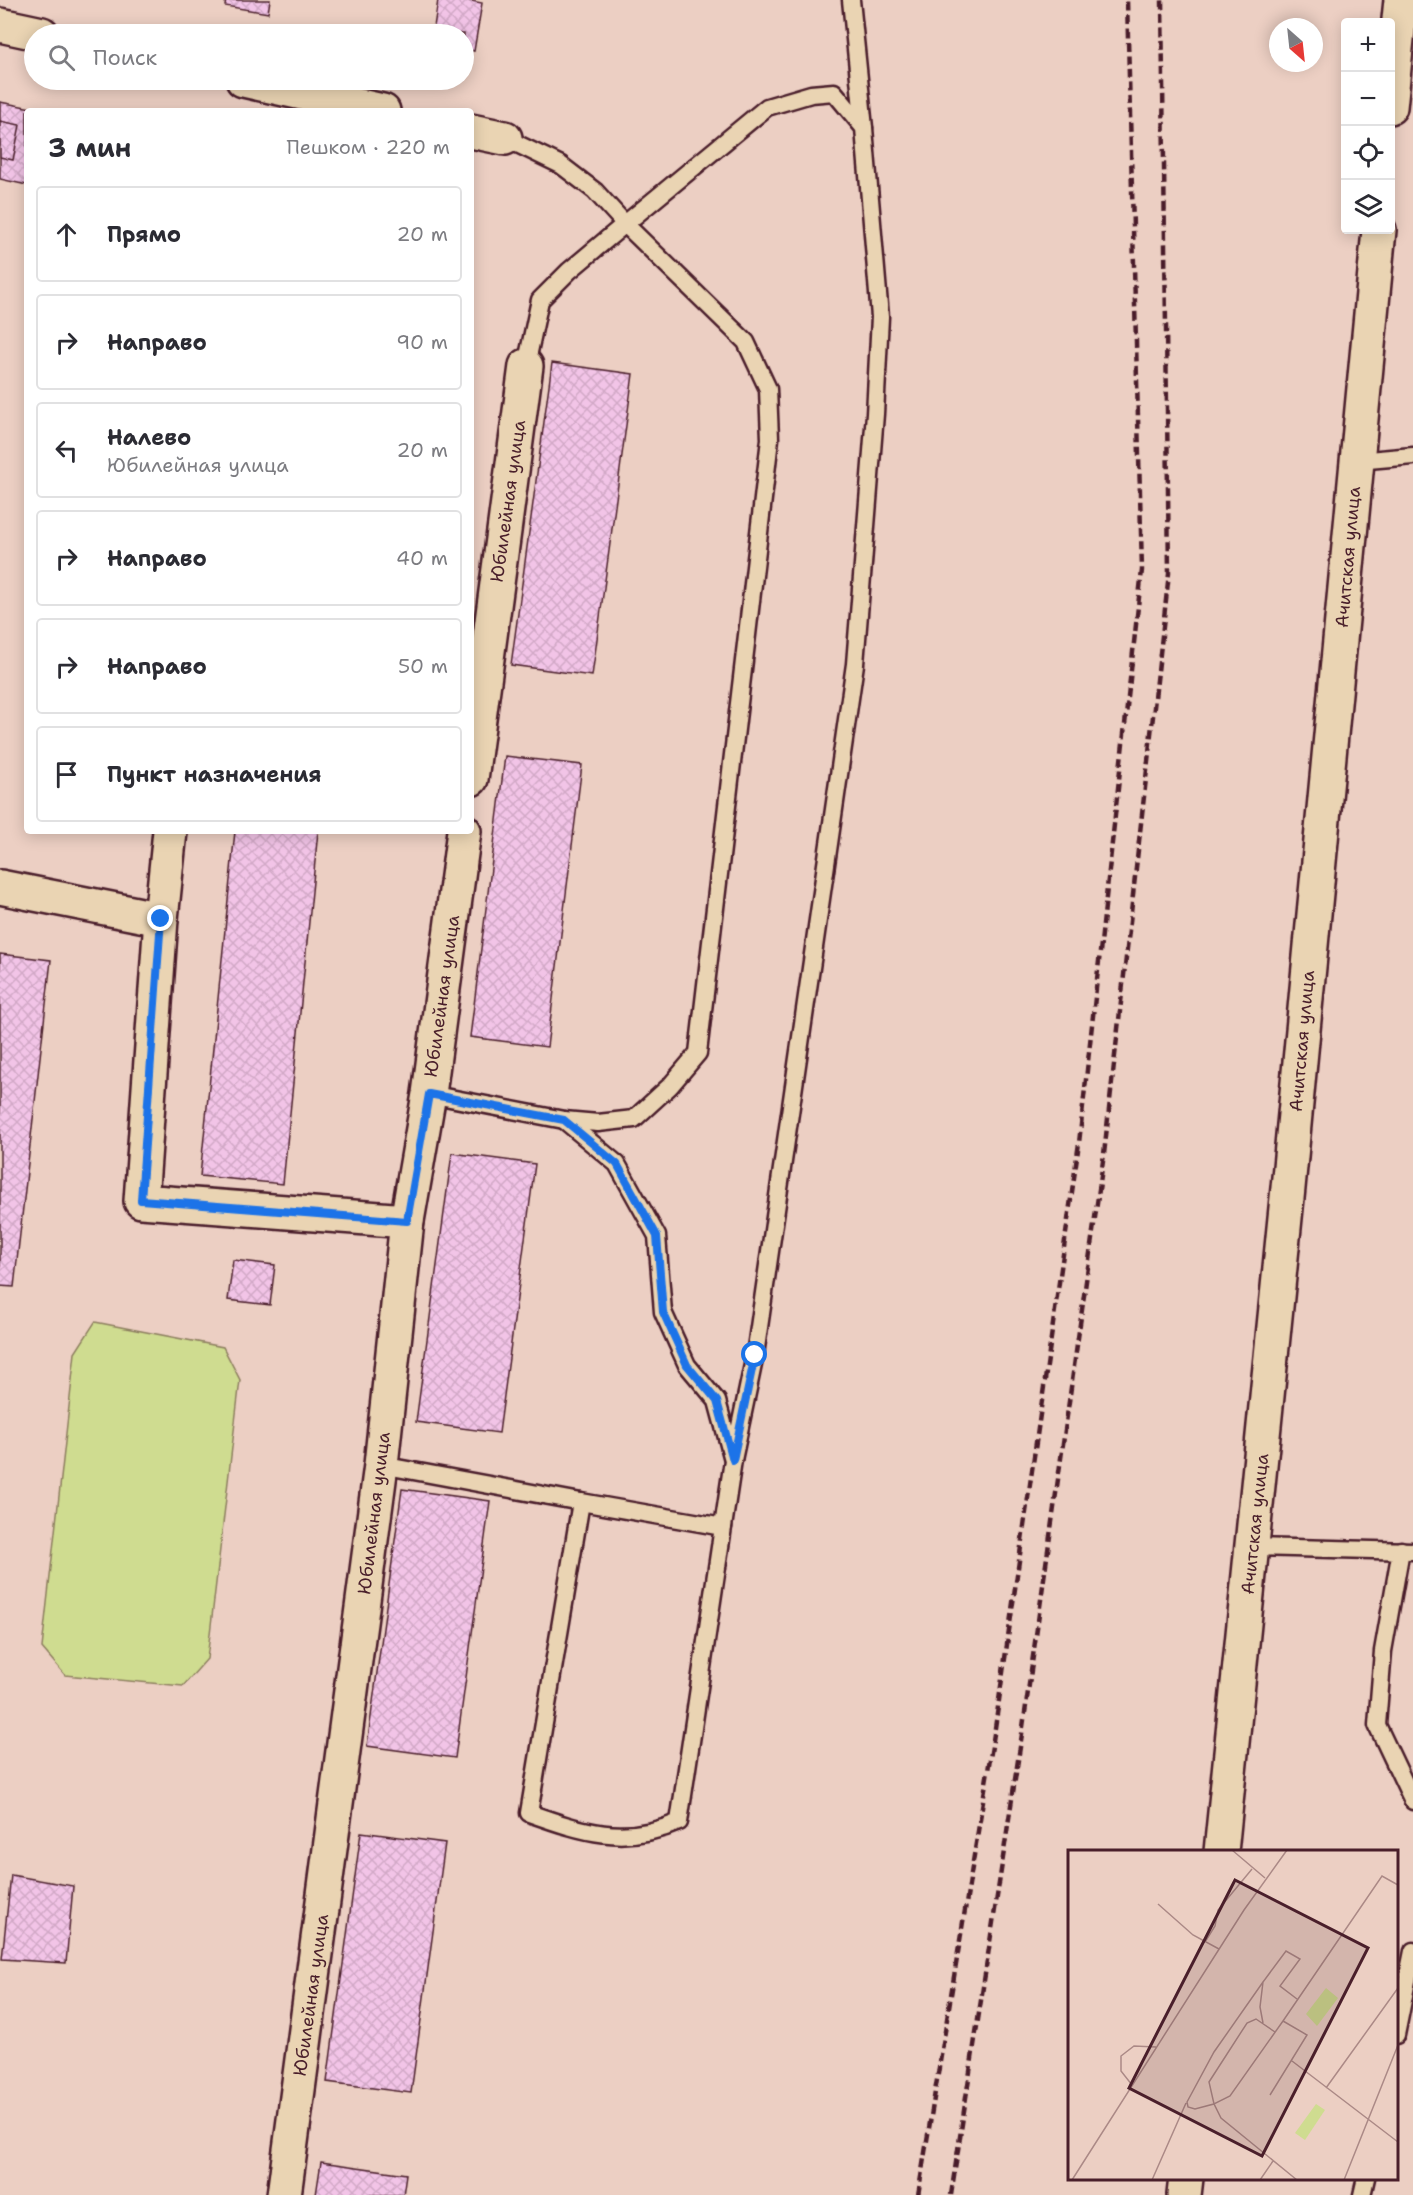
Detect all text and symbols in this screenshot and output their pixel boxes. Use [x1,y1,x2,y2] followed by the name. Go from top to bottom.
[1269,18,1323,72] north arrow
[1341,18,1395,234] map controls
[1341,18,1395,72] button: +
[24,24,474,90] search box
[45,41,78,74] icon: search
[93,43,157,72] text: Поиск
[1341,72,1395,126] button: −
[1341,126,1395,180] button: locate
[48,130,131,165] text: 3 мин
[287,134,450,160] text: Пешком · 220 m
[1341,180,1395,234] button: layers
[50,218,83,251] icon: ahead
[107,220,181,249] text: Прямо
[397,221,448,247] text: 20 m
[50,326,83,359] icon: right
[107,328,207,357] text: Направо
[396,329,448,355] text: 90 m
[485,418,531,584] street label: Юбилейная улица
[107,423,191,452] text: Налево
[50,434,83,467] icon: left
[397,437,448,463] text: 20 m
[107,452,289,478] text: Юбилейная улица
[1330,485,1366,629] street label: Ачитская улица
[50,542,83,575] icon: right
[107,544,207,573] text: Направо
[396,545,448,571] text: 40 m
[50,650,83,683] icon: right
[107,652,207,681] text: Направо
[398,653,448,679] text: 50 m
[50,758,83,791] icon: arrive
[107,760,321,789] text: Пункт назначения
[147,905,173,931] route end
[419,913,465,1079] street label: Юбилейная улица
[1284,969,1320,1113] street label: Ачитская улица
[741,1341,767,1367] route start
[352,1430,396,1596] street label: Юбилейная улица
[1236,1452,1274,1596] street label: Ачитская улица
[1068,1850,1398,2180] inset map
[288,1912,334,2078] street label: Юбилейная улица

